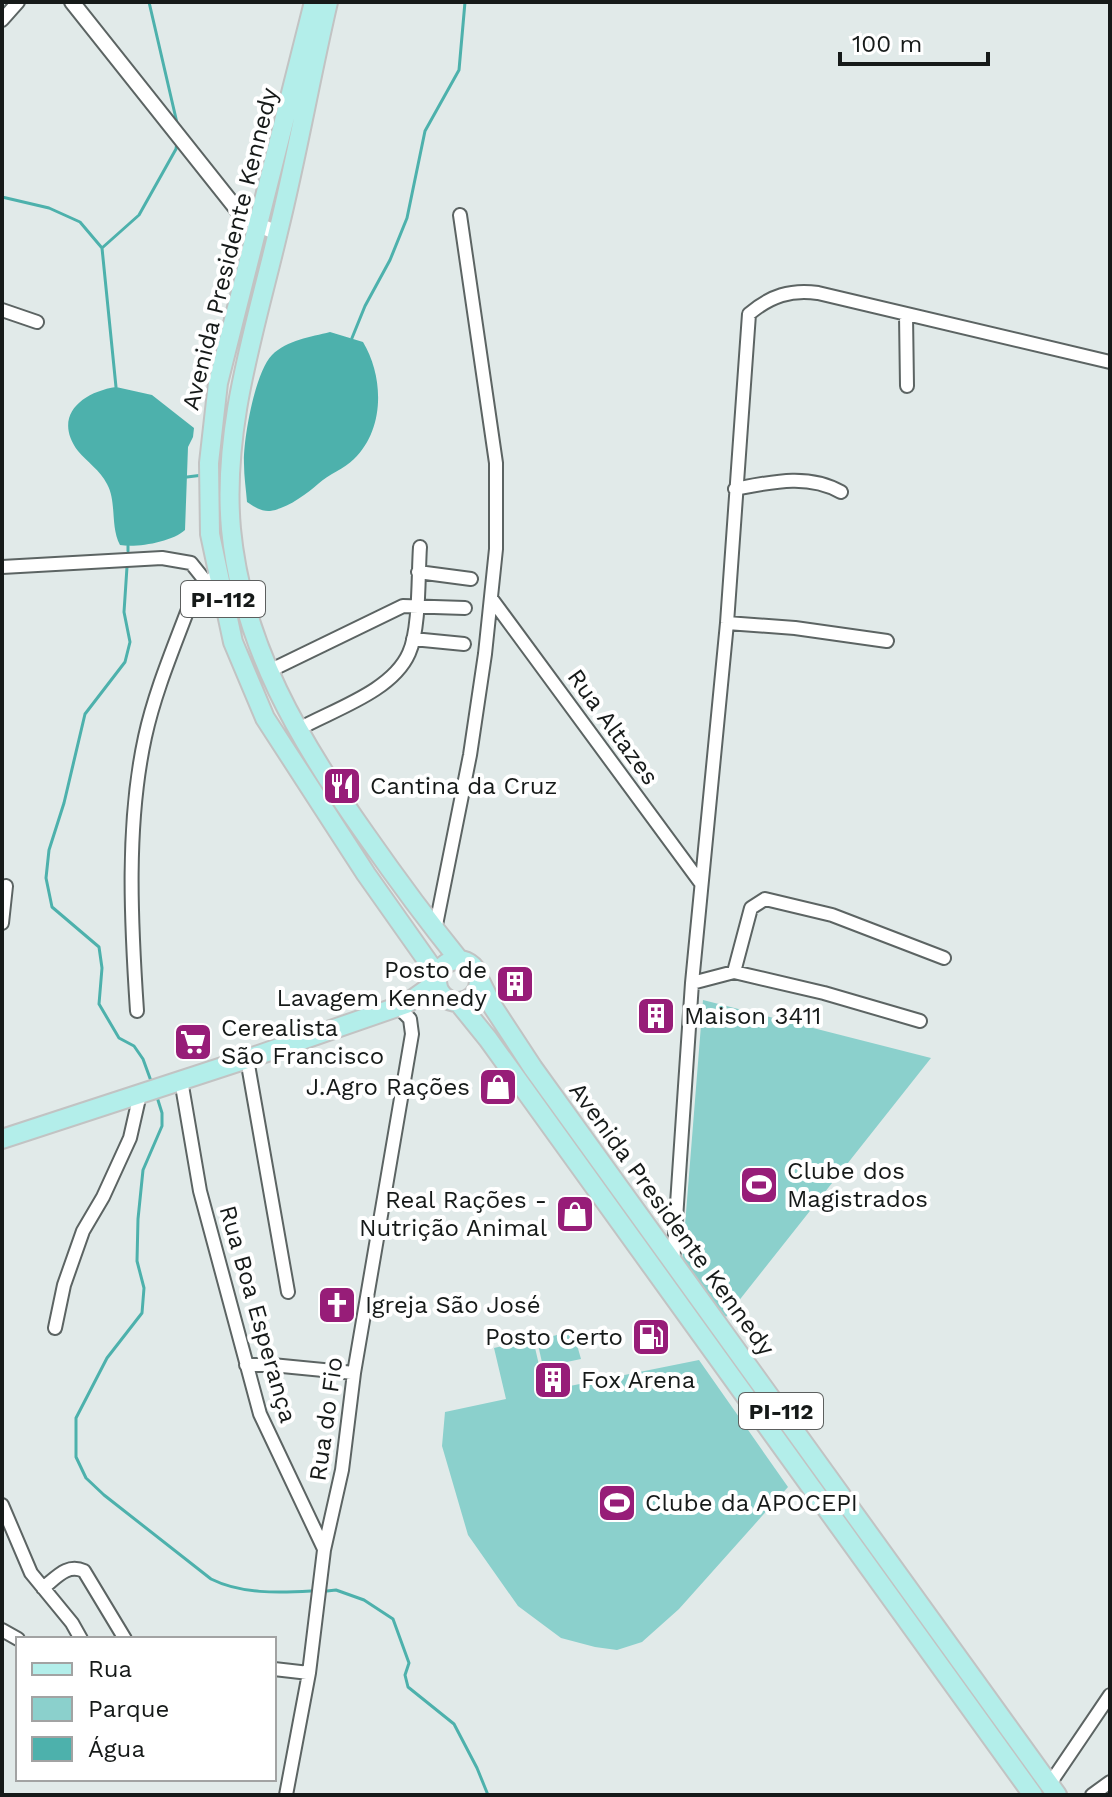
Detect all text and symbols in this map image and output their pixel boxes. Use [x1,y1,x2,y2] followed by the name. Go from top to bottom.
[840,16,988,66] scale bar
[852,30,922,58] text: 100 m
[176,84,284,413] street label: Avenida Presidente Kennedy
[181,581,265,617] road number: PI-112
[562,664,664,790] street label: Rua Altazes
[321,765,363,807] restaurant icon: Cantina da Cruz
[370,772,557,800] place label: Cantina da Cruz
[276,956,488,1012] place label: Posto de Lavagem Kennedy
[494,963,536,1005] building icon: Posto de Lavagem Kennedy
[635,995,677,1037] building icon: Maison 3411
[684,1002,821,1030] place label: Maison 3411
[221,1014,384,1070] place label: Cerealista São Francisco
[172,1021,214,1063] supermarket icon: Cerealista São Francisco
[477,1066,519,1108] shop icon: J.Agro Rações
[306,1073,470,1101] place label: J.Agro Rações
[563,1077,781,1362] street label: Avenida Presidente Kennedy
[787,1157,928,1213] place label: Clube dos Magistrados
[738,1164,780,1206] sports icon: Clube dos Magistrados
[359,1186,548,1242] place label: Real Rações - Nutrição Animal
[554,1193,596,1235] shop icon: Real Rações - Nutrição Animal
[214,1202,302,1426] street label: Rua Boa Esperança
[316,1284,358,1326] church icon: Igreja São José
[365,1291,541,1319] place label: Igreja São José
[630,1316,672,1358] fuel station icon: Posto Certo
[485,1323,623,1351] place label: Posto Certo
[303,1355,349,1483] street label: Rua do Fio
[532,1359,574,1401] building icon: Fox Arena
[581,1366,695,1394] place label: Fox Arena
[739,1393,823,1429] road number: PI-112
[596,1482,638,1524] sports icon: Clube da APOCEPI
[645,1489,858,1517] place label: Clube da APOCEPI
[16,1637,276,1781] legend
[88,1655,132,1683] text: Rua
[88,1695,169,1723] text: Parque
[88,1735,145,1763] text: Água

